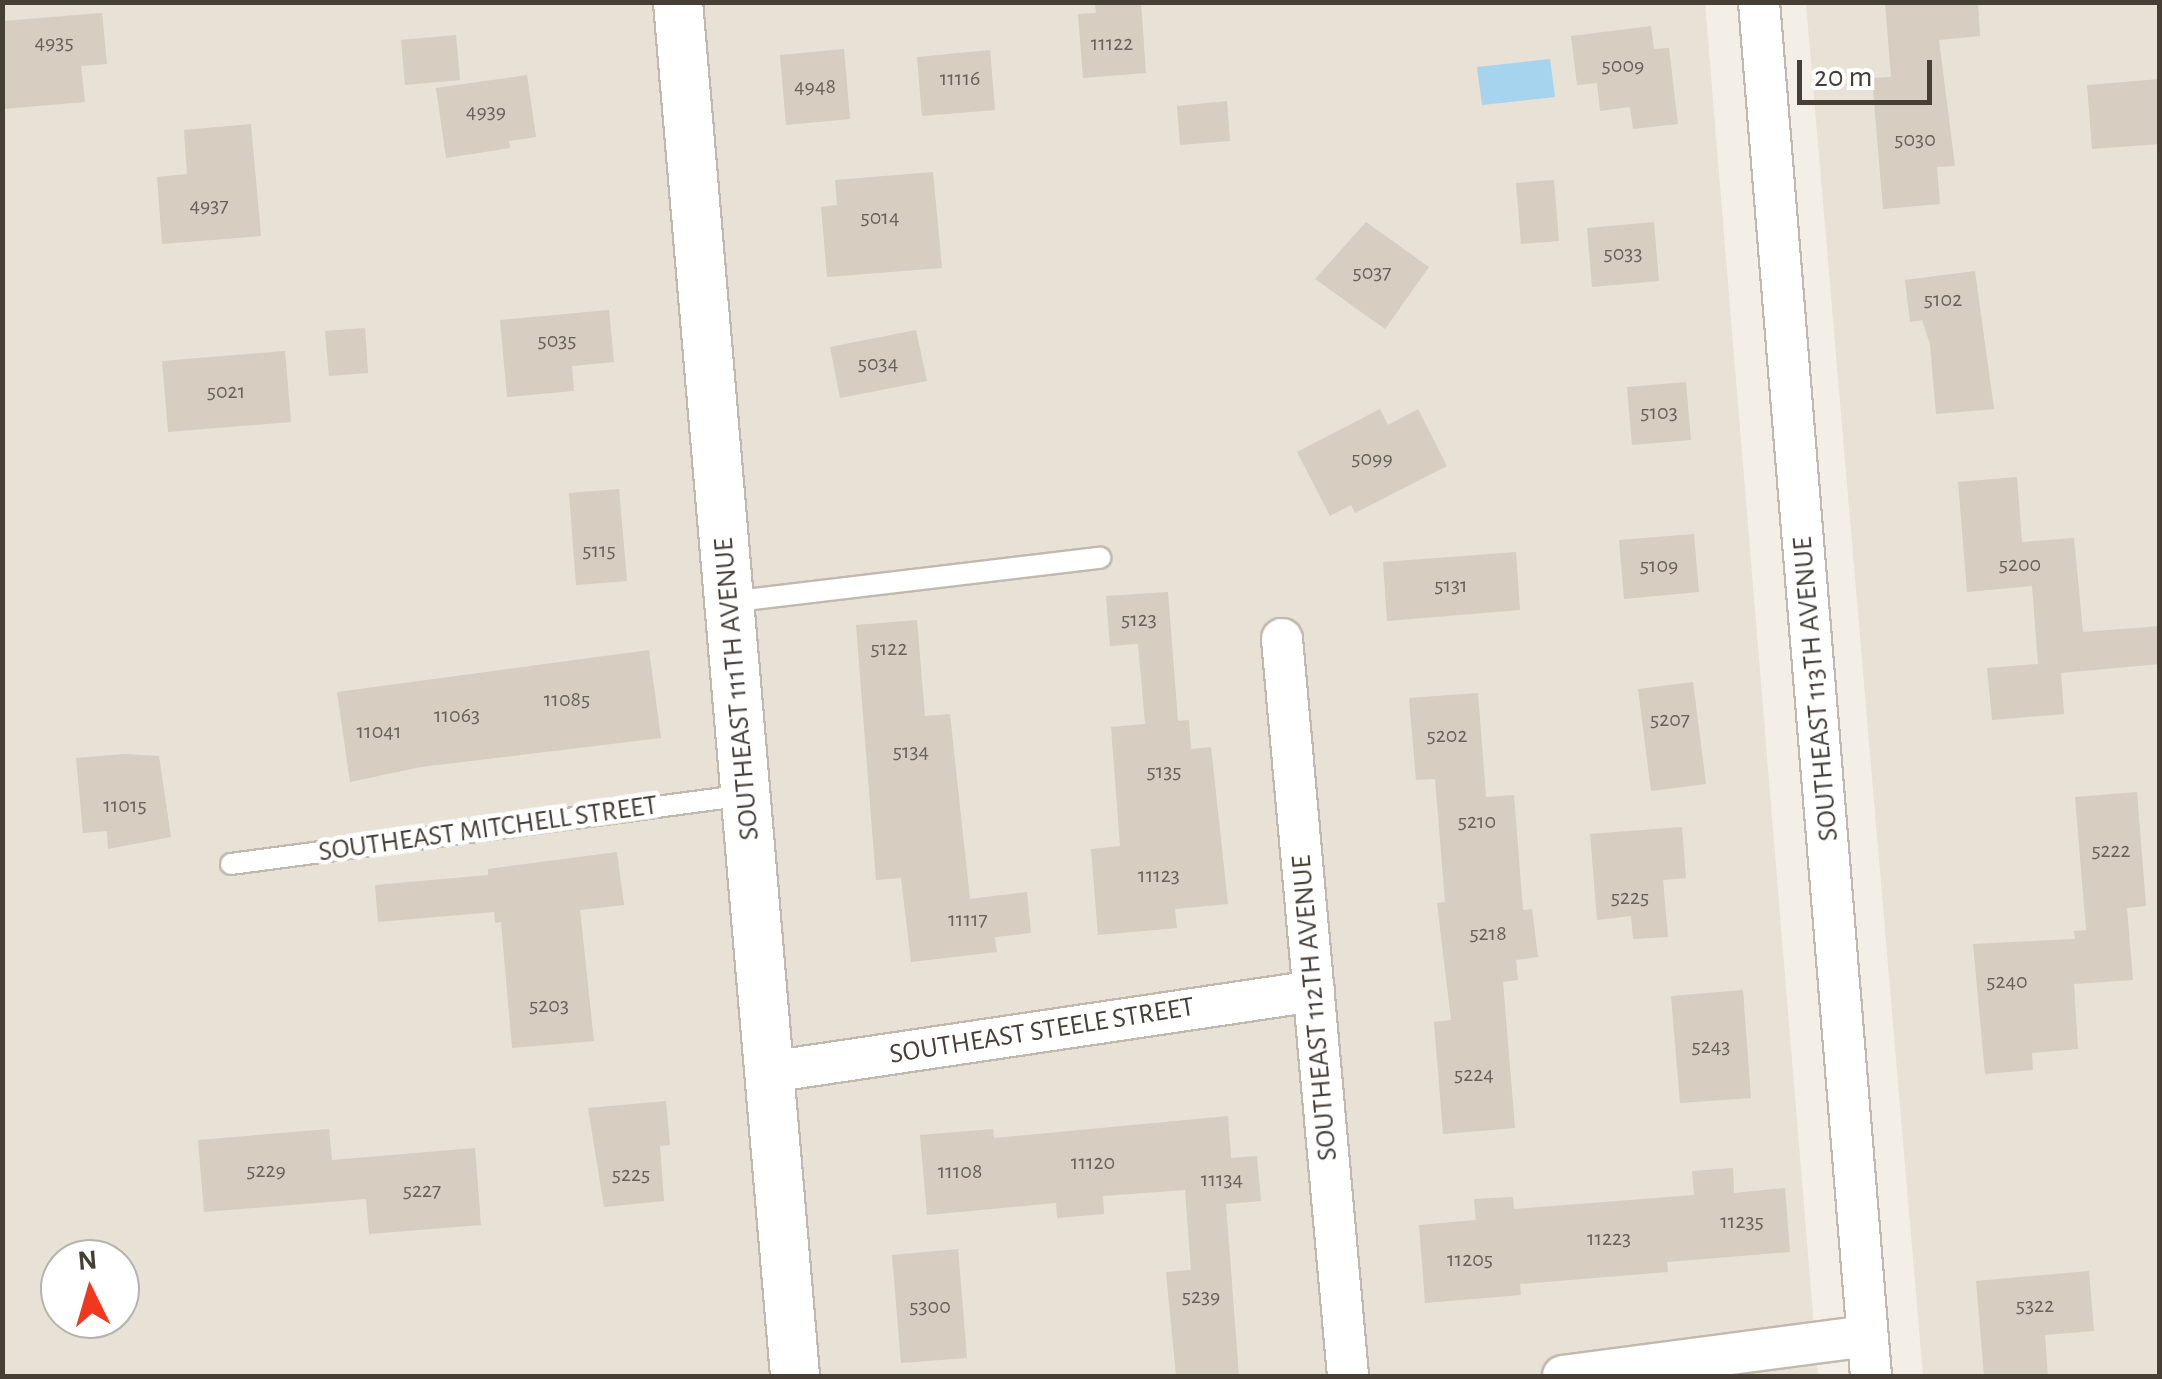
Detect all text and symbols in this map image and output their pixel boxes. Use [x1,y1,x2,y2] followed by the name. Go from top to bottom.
[34,30,74,56] house number: 4935
[1091,31,1133,57] house number: 11122
[1802,40,1937,102] scale bar
[1602,53,1644,79] house number: 5009
[1814,62,1872,92] text: 20 m
[940,66,980,92] house number: 11116
[794,74,836,100] house number: 4948
[466,99,506,125] house number: 4939
[1894,127,1936,153] house number: 5030
[189,193,229,219] house number: 4937
[861,205,899,231] house number: 5014
[1604,241,1642,267] house number: 5033
[1352,260,1392,286] house number: 5037
[1924,287,1962,313] house number: 5102
[537,328,577,354] house number: 5035
[858,351,898,377] house number: 5034
[207,379,245,405] house number: 5021
[1640,400,1678,426] house number: 5103
[1351,446,1393,472] house number: 5099
[1786,535,1846,843] street label: SOUTHEAST 113TH AVENUE
[707,536,767,842] street label: SOUTHEAST 111TH AVENUE
[582,538,616,564] house number: 5115
[1999,552,2041,578] house number: 5200
[1640,553,1678,579] house number: 5109
[1434,573,1468,599] house number: 5131
[1121,607,1157,633] house number: 5123
[871,636,907,662] house number: 5122
[544,687,590,713] house number: 11085
[434,703,480,729] house number: 11063
[1650,707,1690,733] house number: 5207
[357,719,401,745] house number: 11041
[1427,723,1467,749] house number: 5202
[893,739,929,765] house number: 5134
[1146,759,1182,785] house number: 5135
[316,789,660,869] street label: SOUTHEAST MITCHELL STREET
[103,793,147,819] house number: 11015
[1458,809,1496,835] house number: 5210
[2091,838,2131,864] house number: 5222
[1285,854,1345,1162] street label: SOUTHEAST 112TH AVENUE
[1138,863,1180,889] house number: 11123
[1611,885,1649,911] house number: 5225
[948,907,988,933] house number: 11117
[1469,921,1507,947] house number: 5218
[1986,969,2028,995] house number: 5240
[887,990,1197,1072] street label: SOUTHEAST STEELE STREET
[529,993,569,1019] house number: 5203
[1692,1034,1730,1060] house number: 5243
[1454,1062,1494,1088] house number: 5224
[1071,1150,1115,1176] house number: 11120
[246,1158,286,1184] house number: 5229
[938,1159,982,1185] house number: 11108
[612,1162,650,1188] house number: 5225
[1201,1167,1243,1193] house number: 11134
[403,1178,441,1204] house number: 5227
[1720,1209,1764,1235] house number: 11235
[1587,1226,1631,1252] house number: 11223
[40,1239,140,1339] north arrow
[77,1246,98,1276] text: N
[1447,1247,1493,1273] house number: 11205
[1182,1284,1220,1310] house number: 5239
[2016,1293,2054,1319] house number: 5322
[909,1294,951,1320] house number: 5300

